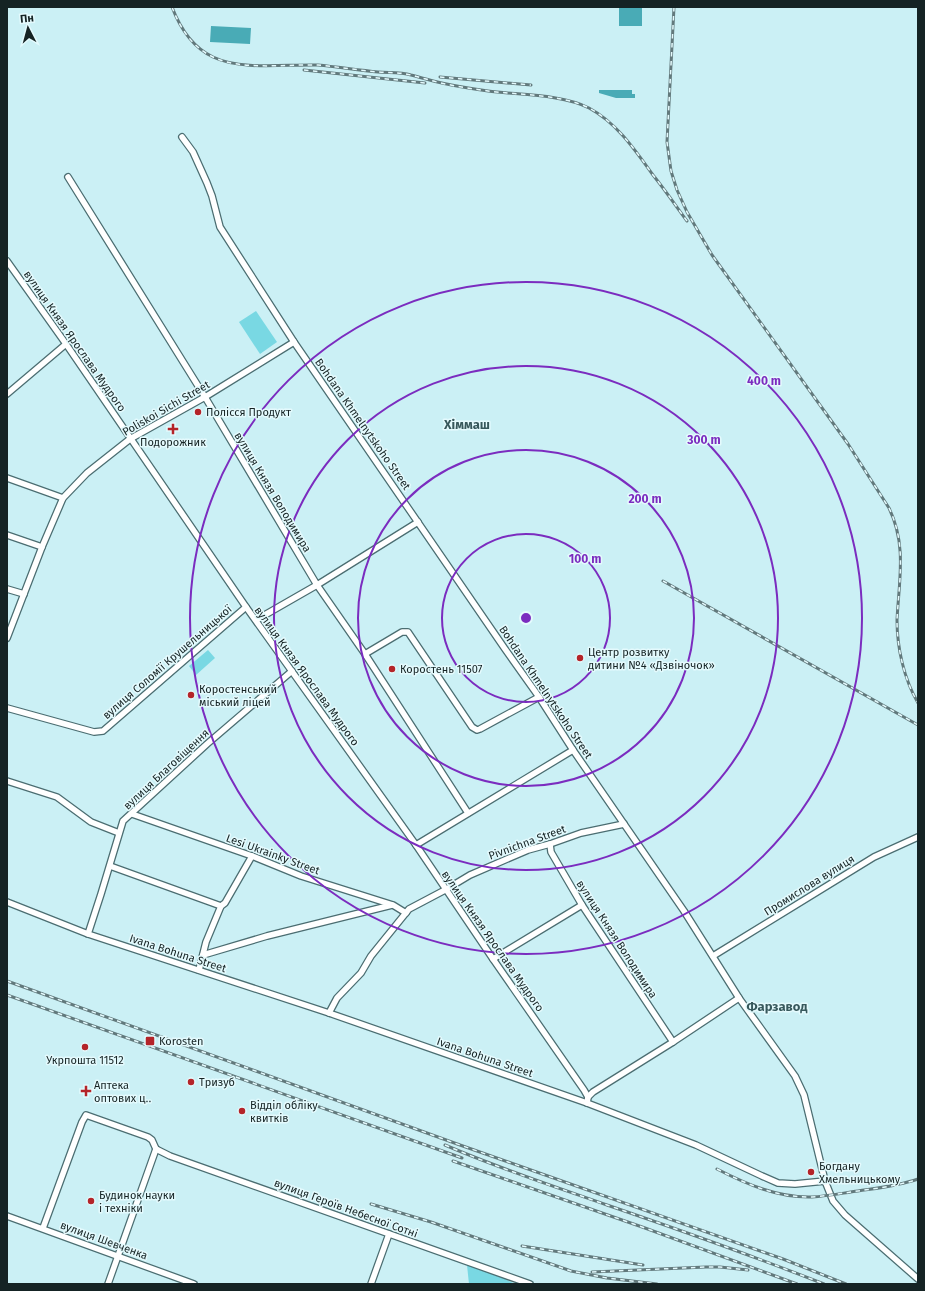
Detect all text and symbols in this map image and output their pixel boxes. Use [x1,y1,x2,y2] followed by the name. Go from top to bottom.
[8,8,48,48] north arrow
[19,11,35,26] text: Пн
[21,268,128,414] street label: вулиця Князя Ярослава Мудрого
[312,356,413,493] street label: Bohdana Khmelnytskoho Street
[747,374,781,388] text: 400 m
[120,378,212,439] street label: Poliskoi Sichi Street
[206,406,291,419] place label: Полісся Продукт
[193,407,203,417] marker: Полісся Продукт
[443,417,490,432] district label: Хіммаш
[168,424,178,434] marker: Подорожник
[231,430,314,555] street label: вулиця Князя Володимира
[686,433,721,447] text: 300 m
[140,436,206,449] place label: Подорожник
[628,492,662,506] text: 200 m
[569,552,601,566] text: 100 m
[100,602,235,722] street label: вулиця Соломії Крушельницької
[252,604,362,749] street label: вулиця Князя Ярослава Мудрого
[519,611,533,625] centre of rings
[496,623,595,761] street label: Bohdana Khmelnytskoho Street
[588,646,715,672] place label: Центр розвитку дитини №4 «Дзвіночок»
[575,653,585,663] marker: Центр розвитку дитини №4 «Дзвіночок»
[400,663,483,676] place label: Коростень 11507
[387,664,397,674] marker: Коростень 11507
[199,683,277,709] place label: Коростенський міський ліцей
[186,690,196,700] marker: Коростенський міський ліцей
[121,726,212,812] street label: вулиця Благовіщення
[487,822,568,862] street label: Pivnichna Street
[224,832,321,877] street label: Lesi Ukrainky Street
[762,852,857,919] street label: Промислова вулиця
[439,868,546,1014] street label: вулиця Князя Ярослава Мудрого
[574,878,660,1001] street label: вулиця Князя Володимира
[128,932,228,975] street label: Ivana Bohuna Street
[747,999,808,1014] district label: Фарзавод
[144,1035,156,1047] marker: Korosten
[159,1035,203,1048] place label: Korosten
[435,1035,535,1080] street label: Ivana Bohuna Street
[80,1042,90,1052] marker: Укрпошта 11512
[46,1054,124,1067] place label: Укрпошта 11512
[199,1076,235,1089] place label: Тризуб
[186,1077,196,1087] marker: Тризуб
[94,1079,152,1105] place label: Аптека оптових ц‥
[81,1086,91,1096] marker: Аптека оптових ц‥
[250,1099,318,1125] place label: Відділ обліку квитків
[237,1106,247,1116] marker: Відділ обліку квитків
[819,1160,901,1186] place label: Богдану Хмельницькому
[806,1167,816,1177] marker: Богдану Хмельницькому
[272,1176,420,1241] street label: вулиця Героїв Небесної Сотні
[99,1189,175,1215] place label: Будинок науки і техніки
[86,1196,96,1206] marker: Будинок науки і техніки
[58,1219,149,1262] street label: вулиця Шевченка

